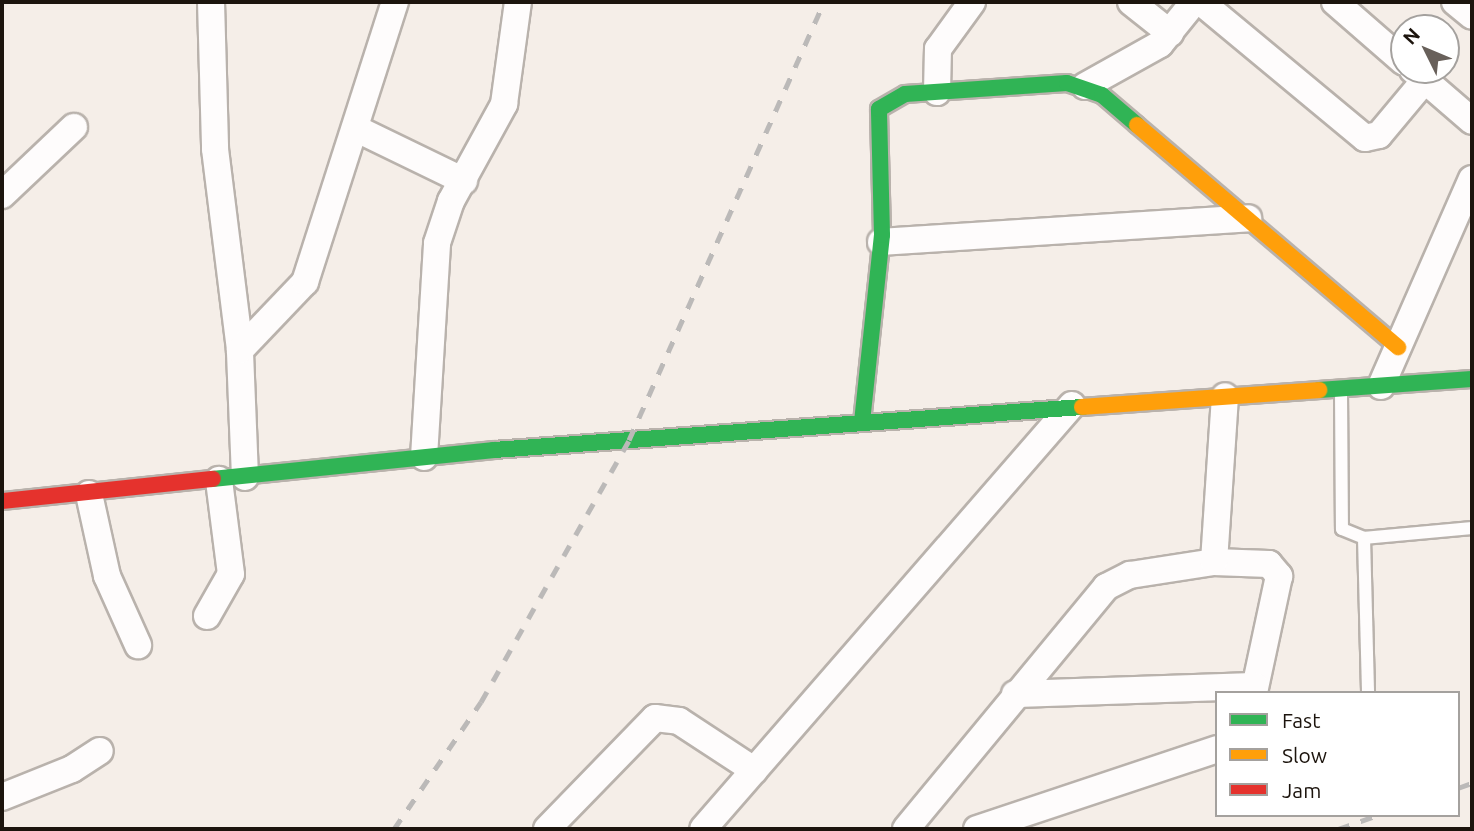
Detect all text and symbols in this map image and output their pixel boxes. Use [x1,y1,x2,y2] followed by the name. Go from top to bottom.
[1390,14,1460,84] north arrow
[1398,23,1424,49] text: N
[1215,691,1460,817] legend
[1282,708,1320,732] text: Fast
[1282,743,1327,767] text: Slow
[1282,778,1321,802] text: Jam

